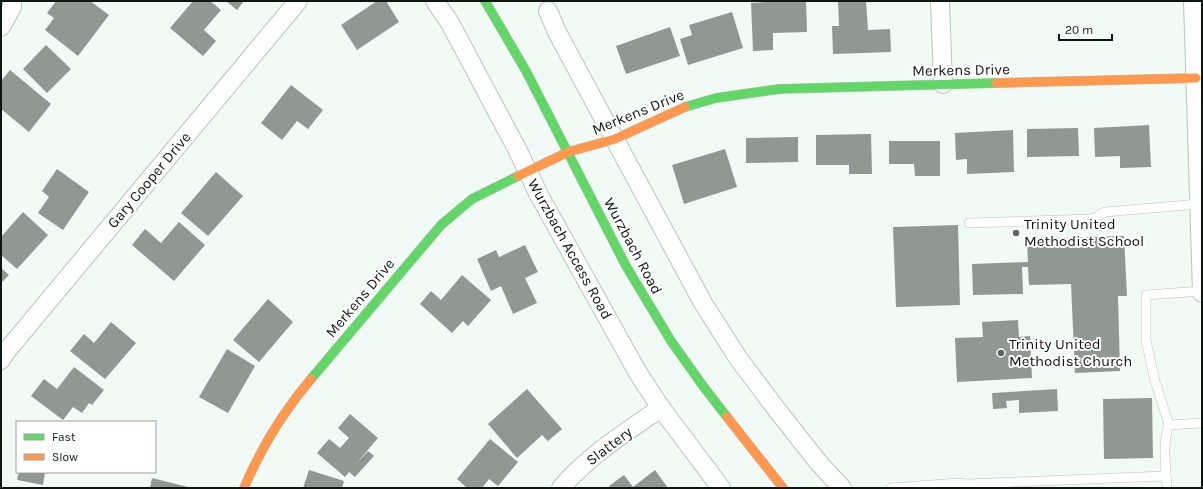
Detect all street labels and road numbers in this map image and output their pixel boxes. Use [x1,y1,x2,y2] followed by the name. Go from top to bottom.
[912,60,1010,80] street label: Merkens Drive
[589,85,687,139] street label: Merkens Drive
[104,128,194,232] street label: Gary Cooper Drive
[524,176,616,322] street label: Wurzbach Access Road
[600,195,666,297] street label: Wurzbach Road
[322,255,398,341] street label: Merkens Drive
[582,423,636,469] street label: Slattery

